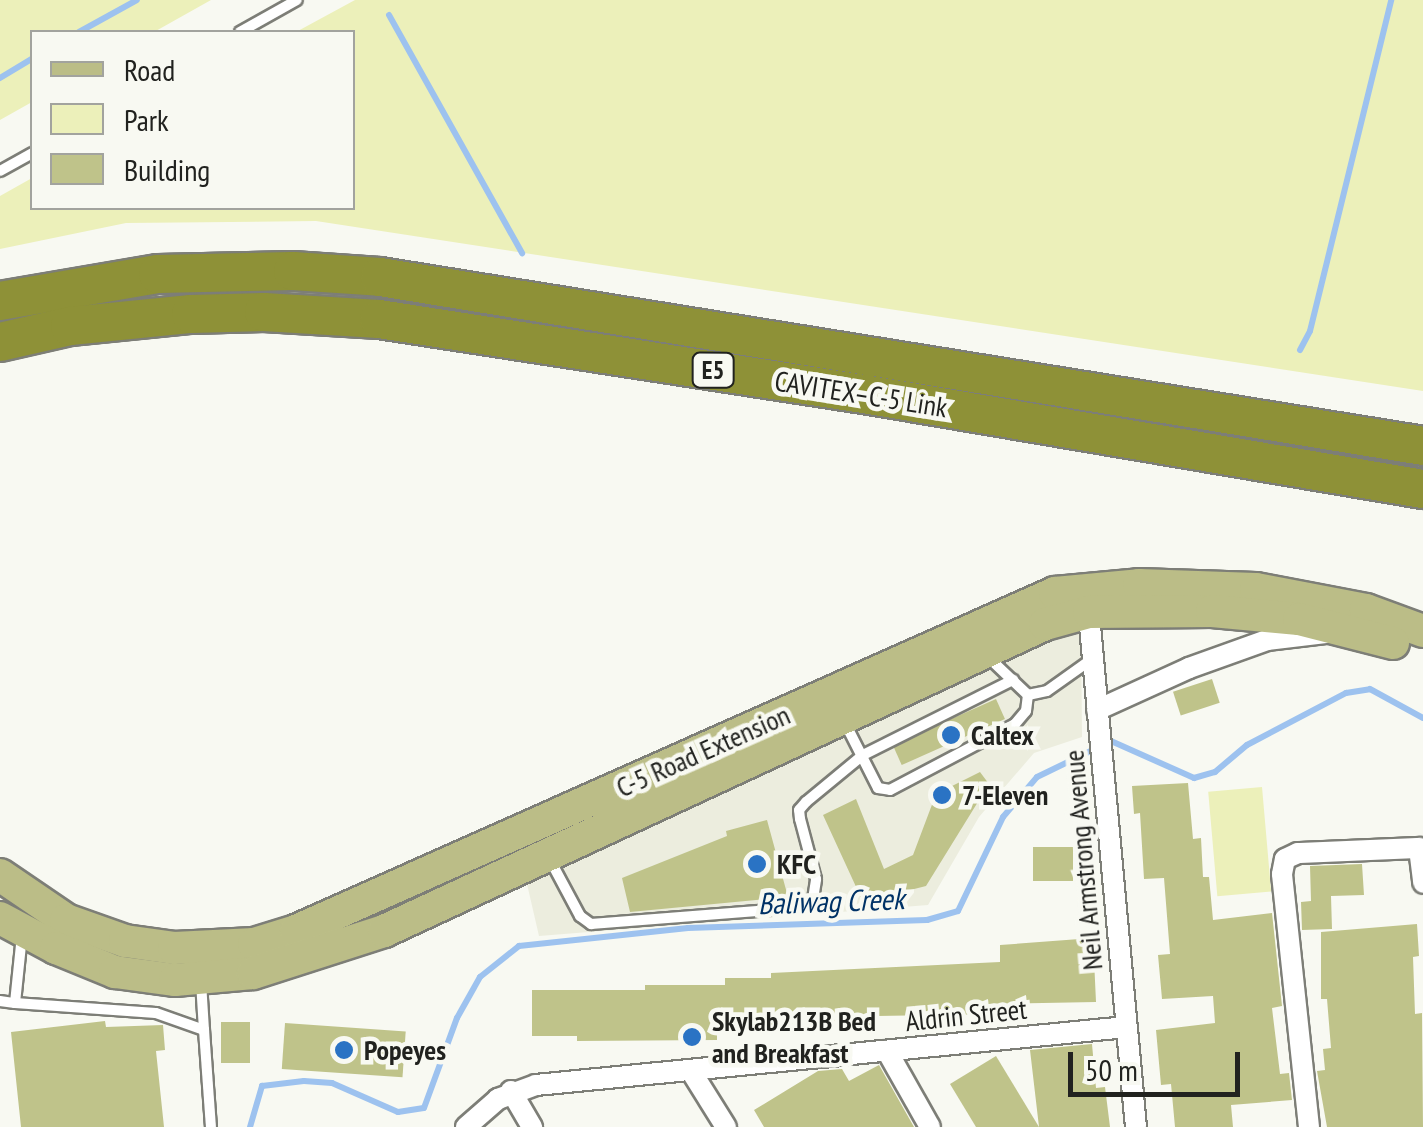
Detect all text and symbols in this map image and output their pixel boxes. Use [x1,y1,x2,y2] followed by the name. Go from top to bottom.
[30,30,355,210] legend
[124,50,175,89] text: Road
[124,100,169,139] text: Park
[124,150,210,189] text: Building
[690,350,736,390] road number: E5
[772,364,950,424] street label: CAVITEX–C-5 Link
[611,698,795,804] street label: C-5 Road Extension
[971,718,1034,752] place label: Caltex
[940,724,962,746] marker: Caltex
[1057,748,1109,972] street label: Neil Armstrong Avenue
[962,778,1048,812] place label: 7-Eleven
[931,784,953,806] marker: 7-Eleven
[777,847,816,881] place label: KFC
[746,853,768,875] marker: KFC
[757,880,905,922] water label: Baliwag Creek
[904,992,1028,1038] street label: Aldrin Street
[712,1004,876,1070] place label: Skylab213B Bed and Breakfast
[681,1026,703,1048] marker: Skylab213B Bed and Breakfast
[1073,1032,1246,1094] scale bar
[364,1033,446,1067] place label: Popeyes
[333,1039,355,1061] marker: Popeyes
[1085,1050,1138,1089] text: 50 m

